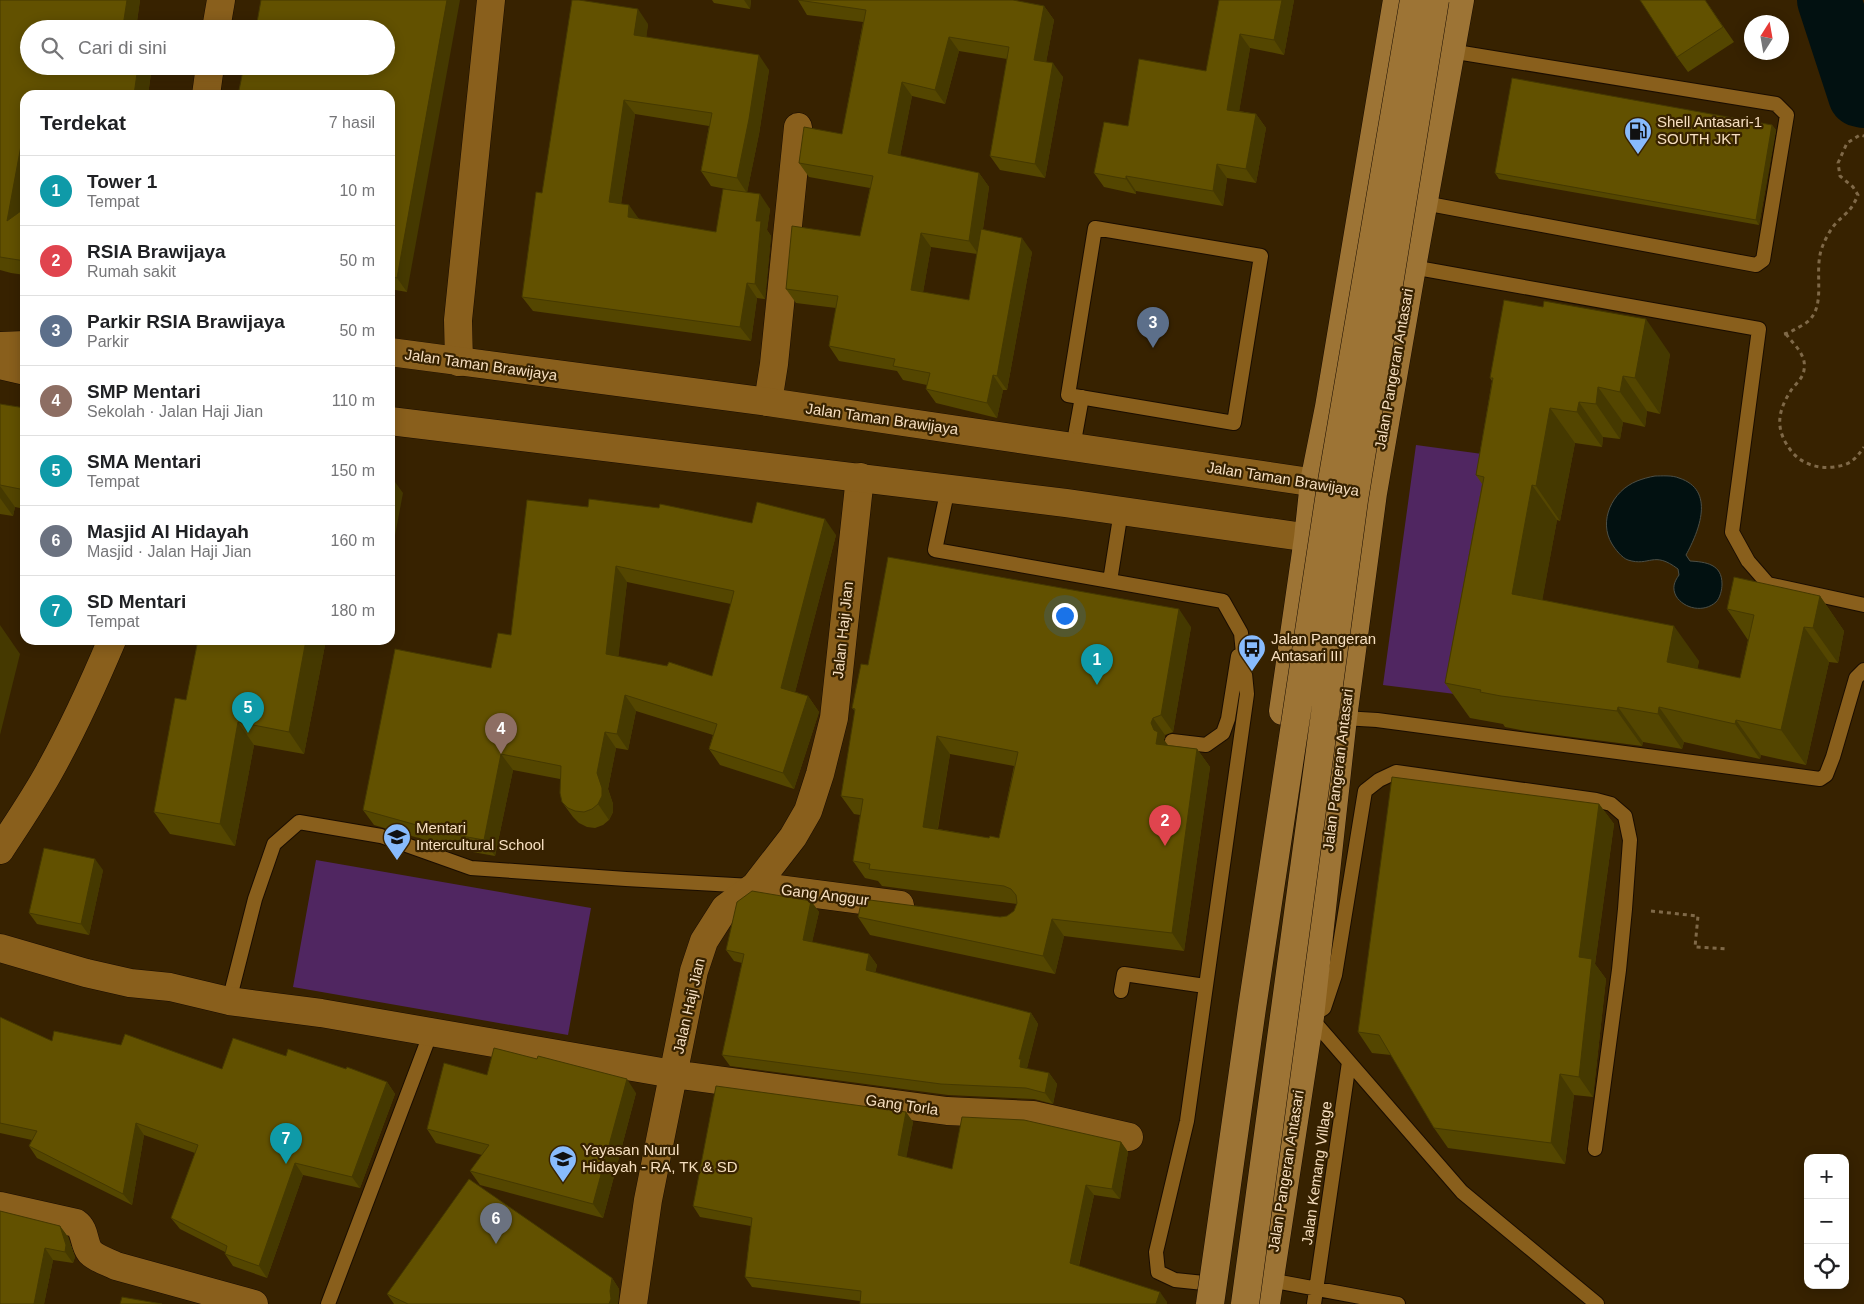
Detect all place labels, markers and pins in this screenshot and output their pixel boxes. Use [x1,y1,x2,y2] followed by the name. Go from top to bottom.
[1657,113,1762,147] place label: Shell Antasari-1 SOUTH JKT
[1623,116,1653,155] fuel station icon: Shell Antasari-1 SOUTH JKT
[1137,307,1169,348] pin: 3
[1271,630,1376,664] place label: Jalan Pangeran Antasari III
[1237,633,1267,672] bus stop icon: Jalan Pangeran Antasari III
[1081,644,1113,685] pin: 1
[232,692,264,733] pin: 5
[485,713,517,754] pin: 4
[1149,805,1181,846] pin: 2
[416,819,544,853] place label: Mentari Intercultural School
[382,822,412,861] school or university icon: Mentari Intercultural School
[270,1123,302,1164] pin: 7
[582,1141,738,1175] place label: Yayasan Nurul Hidayah - RA, TK & SD
[548,1144,578,1183] school or university icon: Yayasan Nurul Hidayah - RA, TK & SD
[480,1203,512,1244] pin: 6

